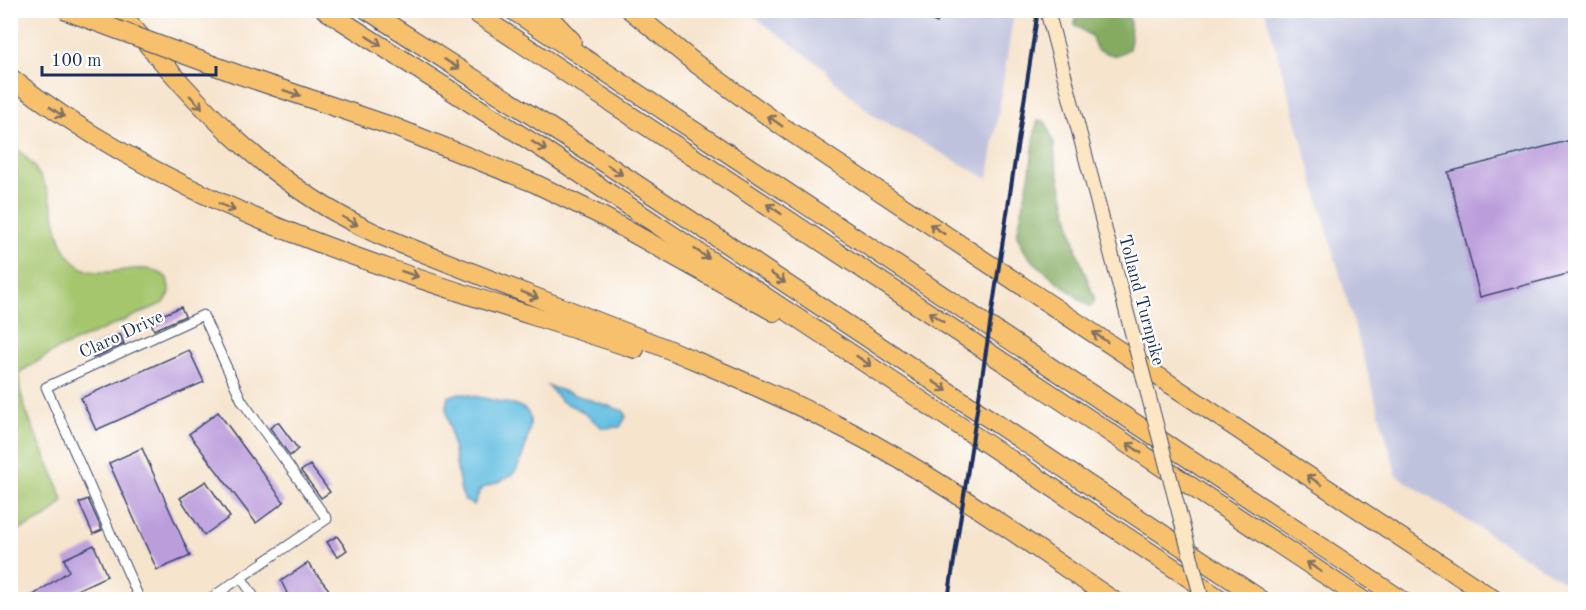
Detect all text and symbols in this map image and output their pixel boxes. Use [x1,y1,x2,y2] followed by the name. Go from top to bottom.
[366,35,383,48] one-way arrow
[42,39,216,77] scale bar
[51,52,102,70] text: 100 m
[443,58,460,70] one-way arrow
[282,88,301,99] one-way arrow
[189,94,203,109] one-way arrow
[49,106,65,118] one-way arrow
[767,115,783,127] one-way arrow
[530,141,547,153] one-way arrow
[607,164,623,176] one-way arrow
[218,202,236,213] one-way arrow
[766,203,783,215] one-way arrow
[340,216,358,227] one-way arrow
[929,223,946,235] one-way arrow
[1115,233,1167,368] street label: Tolland Turnpike
[693,247,710,260] one-way arrow
[400,269,419,280] one-way arrow
[769,272,786,284] one-way arrow
[520,291,538,302] one-way arrow
[77,308,166,362] street label: Claro Drive
[928,310,945,323] one-way arrow
[1092,331,1108,343] one-way arrow
[855,356,872,368] one-way arrow
[932,380,948,392] one-way arrow
[1126,441,1143,453] one-way arrow
[1307,474,1323,486] one-way arrow
[1306,561,1323,573] one-way arrow

